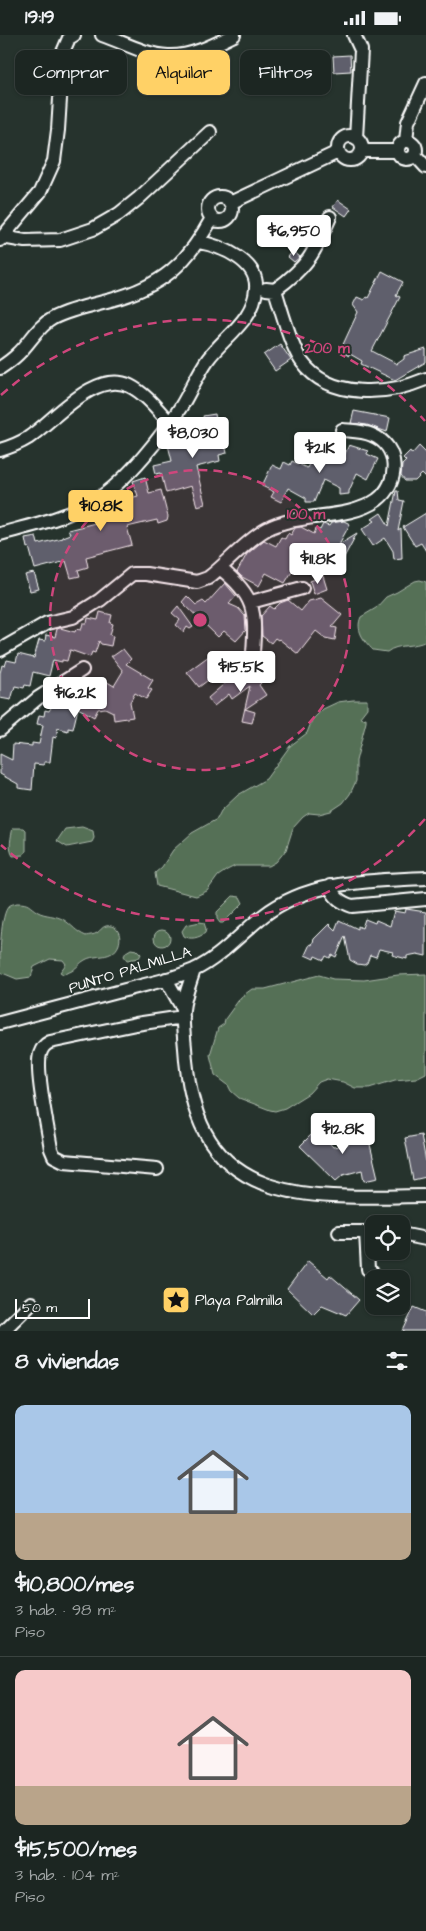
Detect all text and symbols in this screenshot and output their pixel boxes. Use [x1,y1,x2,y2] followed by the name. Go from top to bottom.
[25,4,55,31] text: 19:19
[15,50,127,95] chip: Comprar
[137,50,230,95] chip: Alquilar
[240,50,331,95] chip: Filtros
[253,215,335,257] pin: $6,950
[268,220,320,242] text: $6,950
[303,338,350,359] text: 200 m
[152,417,234,459] pin: $8,030
[168,422,218,444] text: $8,030
[290,431,350,474] pin: $21K
[305,437,335,459] text: $21K
[60,489,142,532] pin: $10.8K
[79,495,123,517] text: $10.8K
[287,504,326,525] text: 100 m
[277,543,359,585] pin: $11.8K
[300,548,336,570] text: $11.8K
[191,611,209,629] centre of rings
[200,651,282,693] pin: $15.5K
[218,656,264,678] text: $15.5K
[34,677,116,719] pin: $16.2K
[54,682,96,704] text: $16.2K
[66,941,194,999] street label: PUNTO PALMILLA
[302,1113,384,1155] pin: $12.8K
[322,1118,364,1140] text: $12.8K
[365,1215,410,1315] map controls
[365,1215,410,1260] button: locate
[365,1270,410,1315] button: layers
[161,1285,191,1315] place icon: Playa Palmilla
[195,1290,283,1312] place label: Playa Palmilla
[15,1296,90,1319] scale bar
[22,1298,57,1318] text: 50 m
[15,1347,119,1376] text: 8 viviendas
[383,1347,411,1375] icon: filters
[168,1437,258,1527] icon: home
[15,1570,134,1599] text: $10,800/mes
[15,1599,116,1621] text: 3 hab. · 98 m²
[15,1621,45,1643] text: Piso
[168,1703,258,1793] icon: home
[15,1835,137,1864] text: $15,500/mes
[15,1864,120,1886] text: 3 hab. · 104 m²
[15,1886,45,1908] text: Piso

